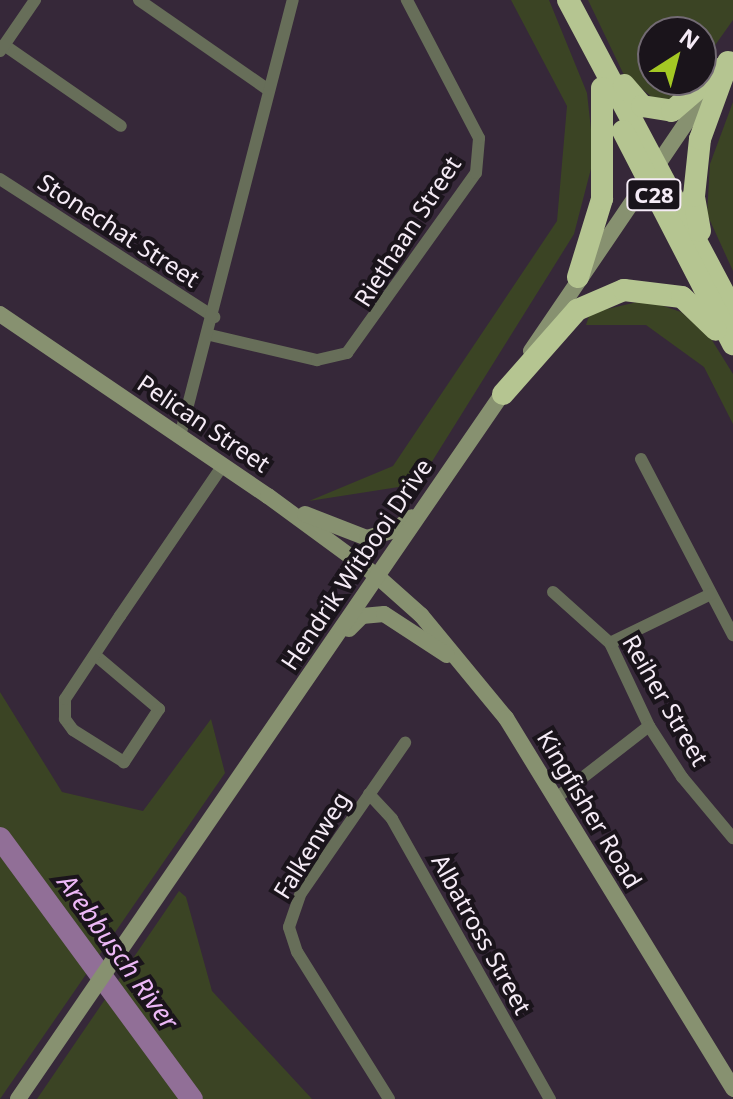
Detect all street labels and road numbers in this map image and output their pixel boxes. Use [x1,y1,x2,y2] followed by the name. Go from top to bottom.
[348,151,466,311] street label: Riethaan Street
[33,167,205,293] street label: Stonechat Street
[626,177,682,213] road number: C28
[132,368,276,478] street label: Pelican Street
[274,453,438,675] street label: Hendrik Witbooi Drive
[617,630,715,770] street label: Reiher Street
[532,725,648,893] street label: Kingfisher Road
[267,786,355,904] street label: Falkenweg
[426,849,538,1019] street label: Albatross Street

